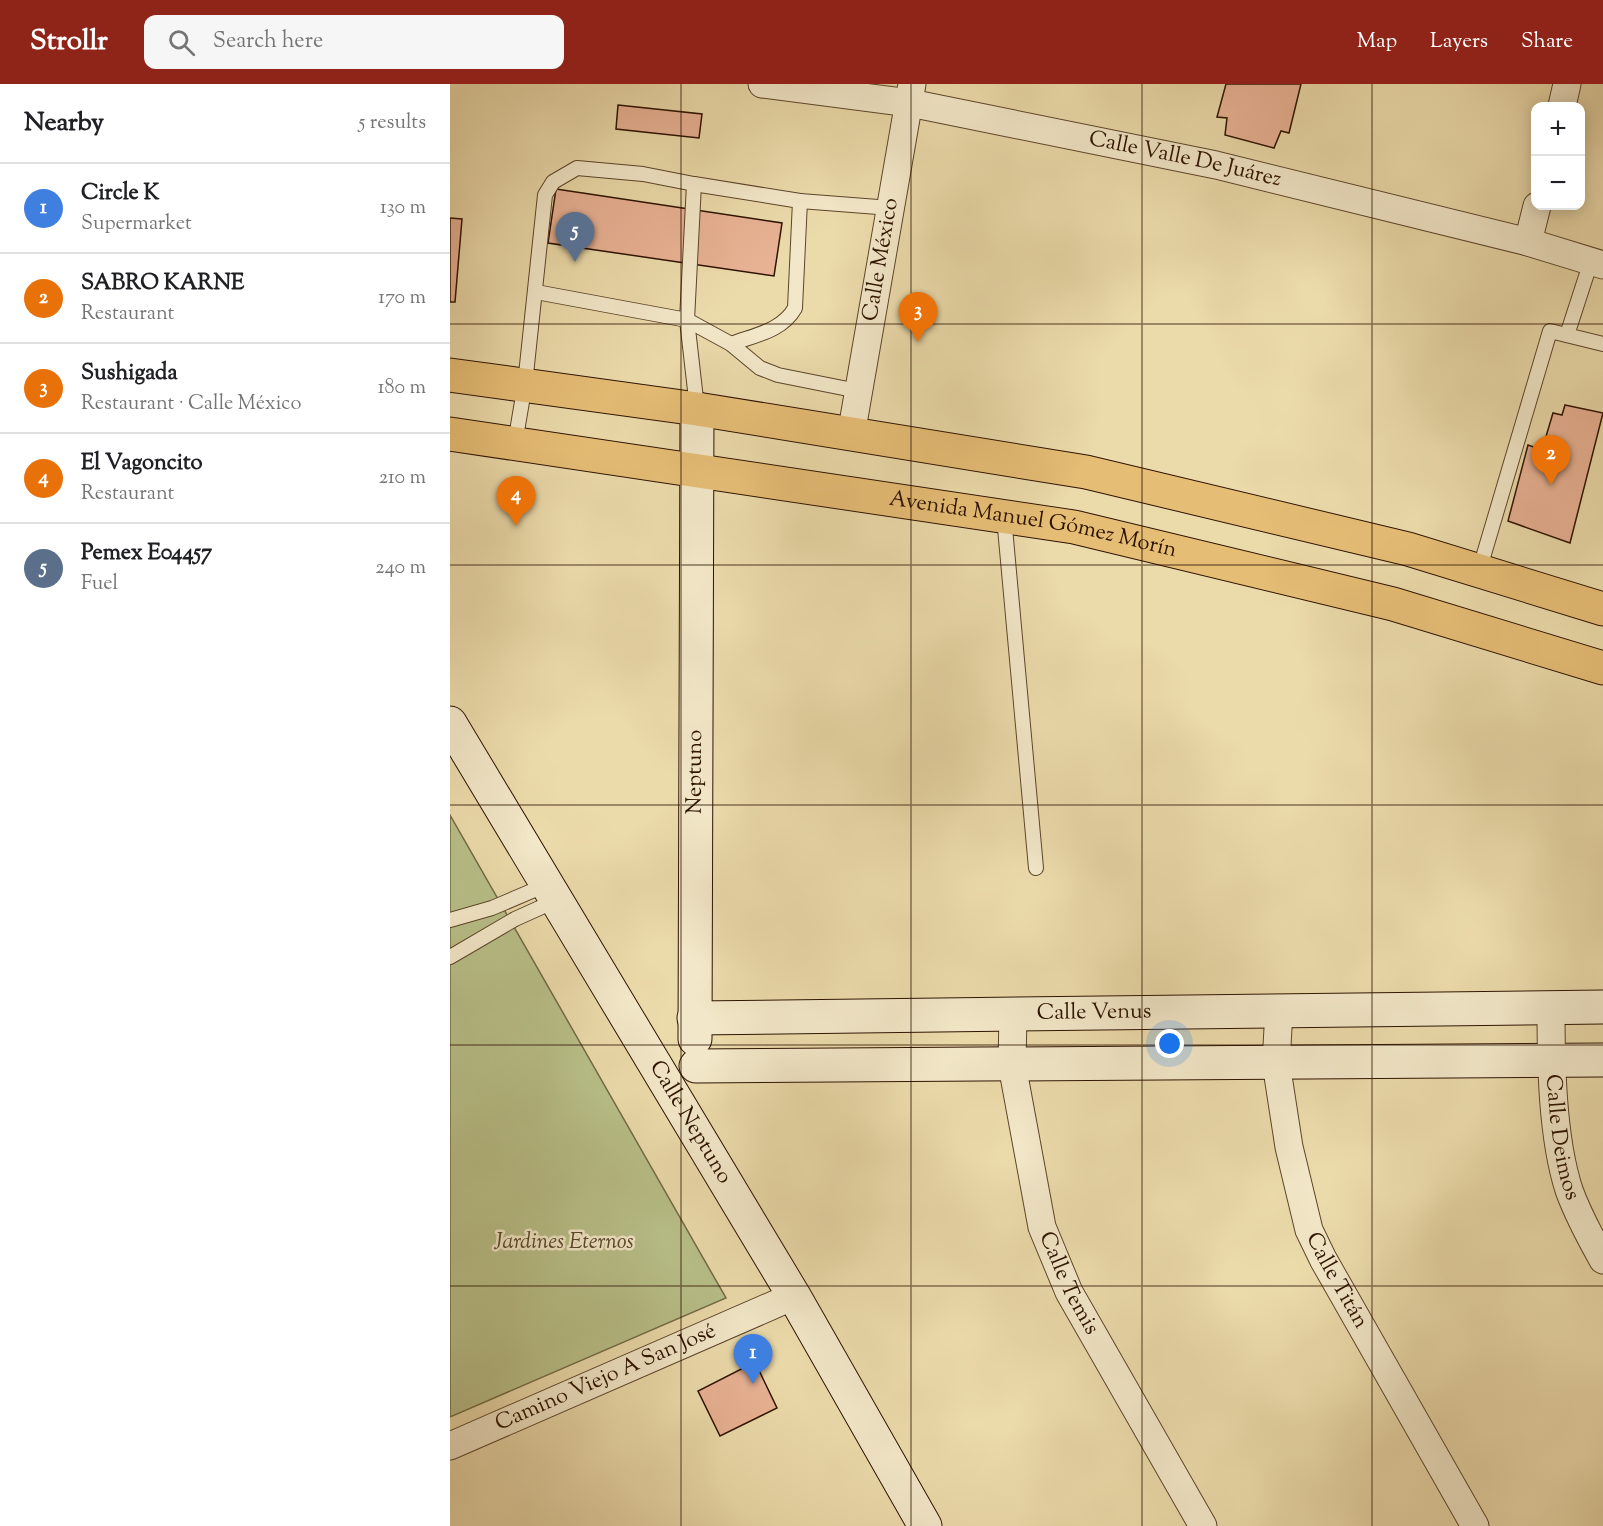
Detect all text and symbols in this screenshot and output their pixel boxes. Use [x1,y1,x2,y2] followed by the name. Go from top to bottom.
[144,15,564,69] search box
[30,22,108,62] text: Strollr
[165,26,198,59] icon: search
[213,26,323,58] text: Search here
[1357,27,1397,57] text: Map
[1430,27,1488,57] text: Layers
[1521,27,1573,57] text: Share
[1531,102,1585,210] map controls
[1531,102,1585,156] button: +
[24,105,104,142] text: Nearby
[359,109,426,138] text: 5 results
[1086,124,1285,197] street label: Calle Valle De Juárez
[1531,156,1585,210] button: −
[81,178,159,210] text: Circle K
[40,194,47,223] text: 1
[380,194,426,223] text: 130 m
[855,195,908,324] street label: Calle México
[81,210,192,239] text: Supermarket
[556,212,594,262] pin: 5
[81,268,244,300] text: SABRO KARNE
[39,284,48,313] text: 2
[378,284,426,313] text: 170 m
[898,292,938,342] pin: 3
[81,300,174,329] text: Restaurant
[81,358,178,390] text: Sushigada
[39,374,48,403] text: 3
[378,374,426,403] text: 180 m
[81,390,301,419] text: Restaurant · Calle México
[1532,436,1570,485] pin: 2
[81,448,203,480] text: El Vagoncito
[38,464,49,493] text: 4
[379,464,426,493] text: 210 m
[496,476,536,526] pin: 4
[81,480,174,509] text: Restaurant
[887,484,1180,567] street label: Avenida Manuel Gómez Morín
[81,538,212,570] text: Pemex E04457
[40,554,47,583] text: 5
[375,554,426,583] text: 240 m
[81,570,118,599] text: Fuel
[680,730,712,814] street label: Neptuno
[1036,996,1151,1030] street label: Calle Venus
[1155,1029,1184,1058] your location
[640,1055,739,1190] street label: Calle Neptuno
[1536,1073,1588,1205] street label: Calle Deimos
[493,1227,634,1259] park label: Jardines Eternos
[1030,1227,1107,1341] street label: Calle Temis
[1297,1227,1376,1335] street label: Calle Titán
[490,1316,721,1440] street label: Camino Viejo A San José
[734,1334,772,1384] pin: 1

